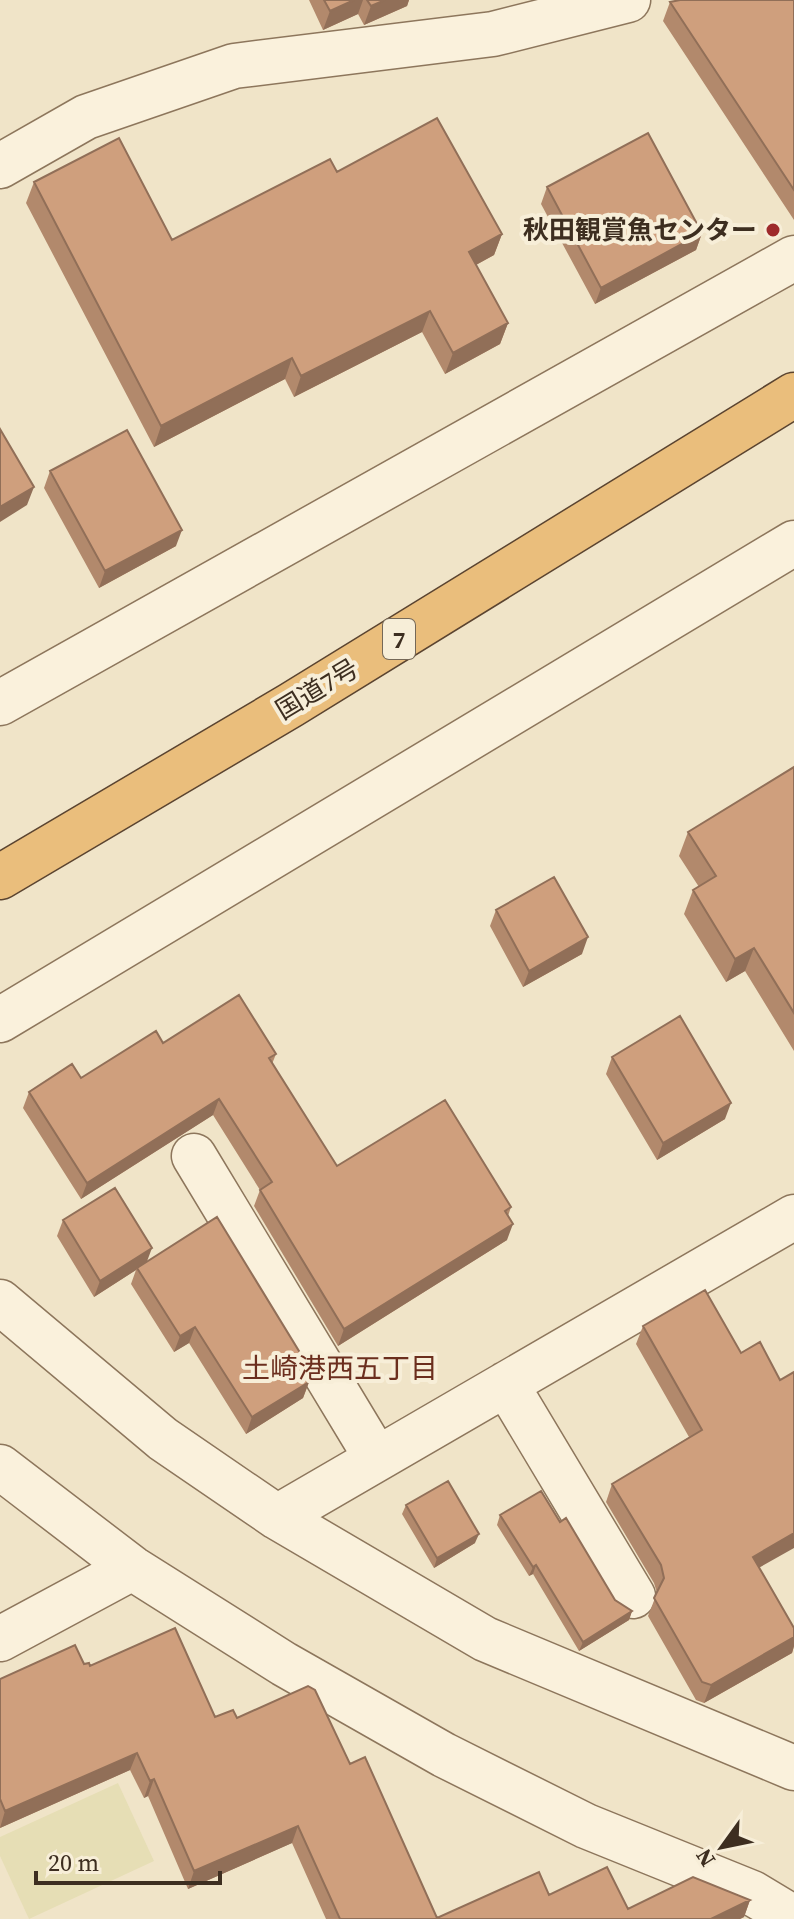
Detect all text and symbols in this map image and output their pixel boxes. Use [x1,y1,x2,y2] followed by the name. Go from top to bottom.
[523,212,757,248] place label: 秋田観賞魚センター
[764,221,782,239] marker: 秋田観賞魚センター
[383,619,415,659] road number: 7
[269,650,365,728] street label: 国道7号
[242,1349,438,1387] district label: 土崎港西五丁目
[682,1807,762,1887] north arrow
[36,1835,220,1885] scale bar
[688,1843,722,1873] text: N
[48,1846,99,1879] text: 20 m

